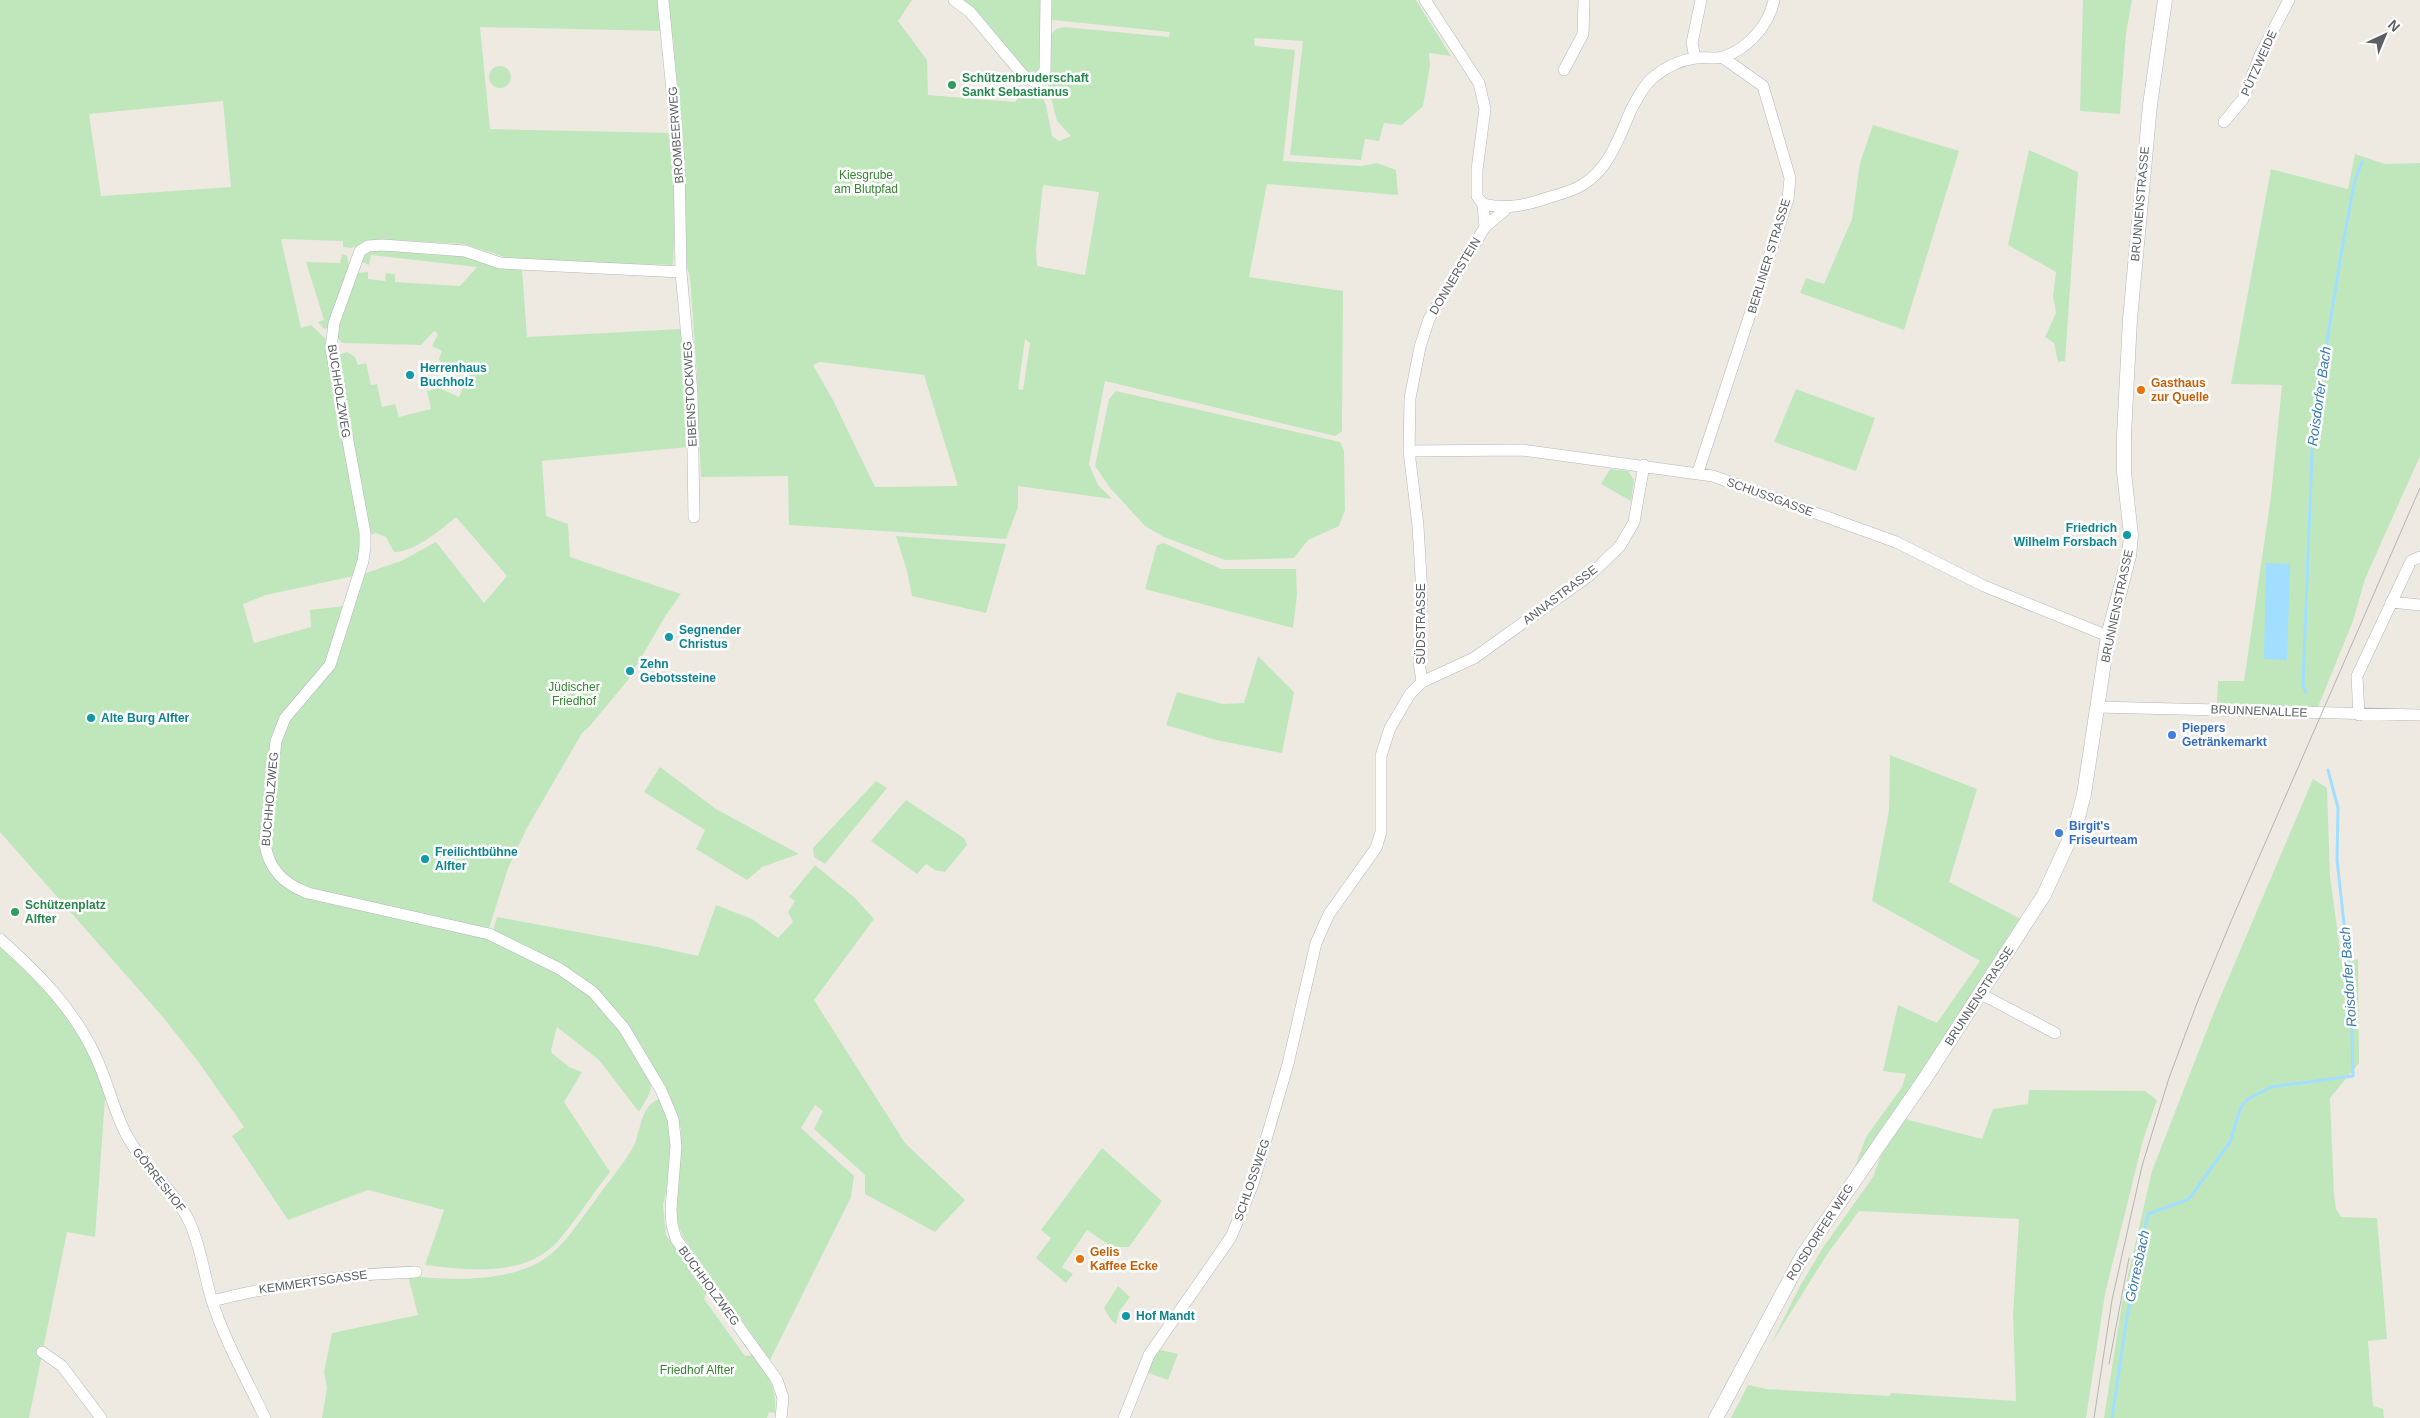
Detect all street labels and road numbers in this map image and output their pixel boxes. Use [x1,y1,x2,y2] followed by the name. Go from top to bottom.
[2238,28,2280,98] street label: PÜTZWEIDE
[666,86,686,184] street label: BROMBEERWEG
[2128,146,2152,262] street label: BRUNNENSTRASSE
[1745,197,1793,315] street label: BERLINER STRASSE
[1427,235,1483,317] street label: DONNERSTEIN
[680,341,700,447] street label: EIBENSTOCKWEG
[325,343,353,439] street label: BUCHHOLZWEG
[1725,475,1815,519] street label: SCHUSSGASSE
[2098,548,2136,664] street label: BRUNNENSTRASSE
[1520,563,1600,627] street label: ANNASTRASSE
[1414,583,1428,665] street label: SÜDSTRASSE
[2210,702,2308,720] street label: BRUNNENALLEE
[259,751,281,847] street label: BUCHHOLZWEG
[1942,944,2016,1048] street label: BRUNNENSTRASSE
[1231,1137,1273,1223] street label: SCHLOSSWEG
[130,1145,188,1215] street label: GÖRRESHOF
[1784,1181,1856,1283] street label: ROISDORFER WEG
[676,1244,742,1328] street label: BUCHHOLZWEG
[258,1267,368,1297] street label: KEMMERTSGASSE

